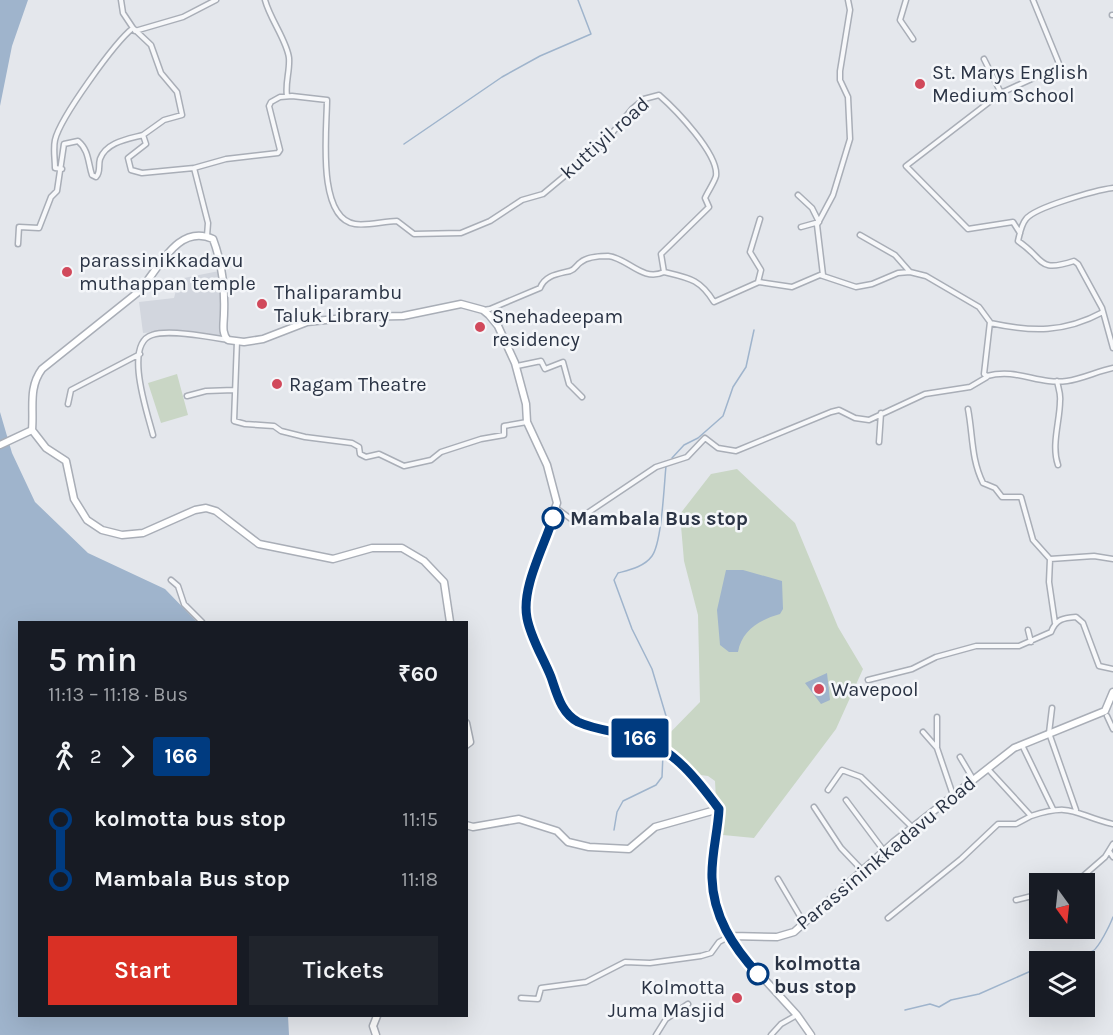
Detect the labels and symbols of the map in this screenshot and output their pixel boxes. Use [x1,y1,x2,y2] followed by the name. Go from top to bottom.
[932,61,1088,107] place label: St. Marys English Medium School
[913,77,927,91] marker: St. Marys English Medium School
[556,92,654,184] street label: kuttiyil road
[79,249,256,295] place label: parassinikkadavu muthappan temple
[60,265,74,279] marker: parassinikkadavu muthappan temple
[274,281,402,327] place label: Thaliparambu Taluk Library
[255,297,269,311] marker: Thaliparambu Taluk Library
[492,305,623,351] place label: Snehadeepam residency
[473,320,487,334] marker: Snehadeepam residency
[289,373,426,396] place label: Ragam Theatre
[270,377,284,391] marker: Ragam Theatre
[542,507,564,529] marker: Mambala Bus stop
[570,507,748,530] place label: Mambala Bus stop
[831,678,919,701] place label: Wavepool
[812,682,826,696] marker: Wavepool
[606,718,674,758] line badge: 166
[792,771,980,935] street label: Parassininkkadavu Road
[1029,873,1095,939] north arrow
[774,952,861,998] place label: kolmotta bus stop
[747,963,769,985] marker: kolmotta bus stop
[608,976,725,1022] place label: Kolmotta Juma Masjid
[730,991,744,1005] marker: Kolmotta Juma Masjid

